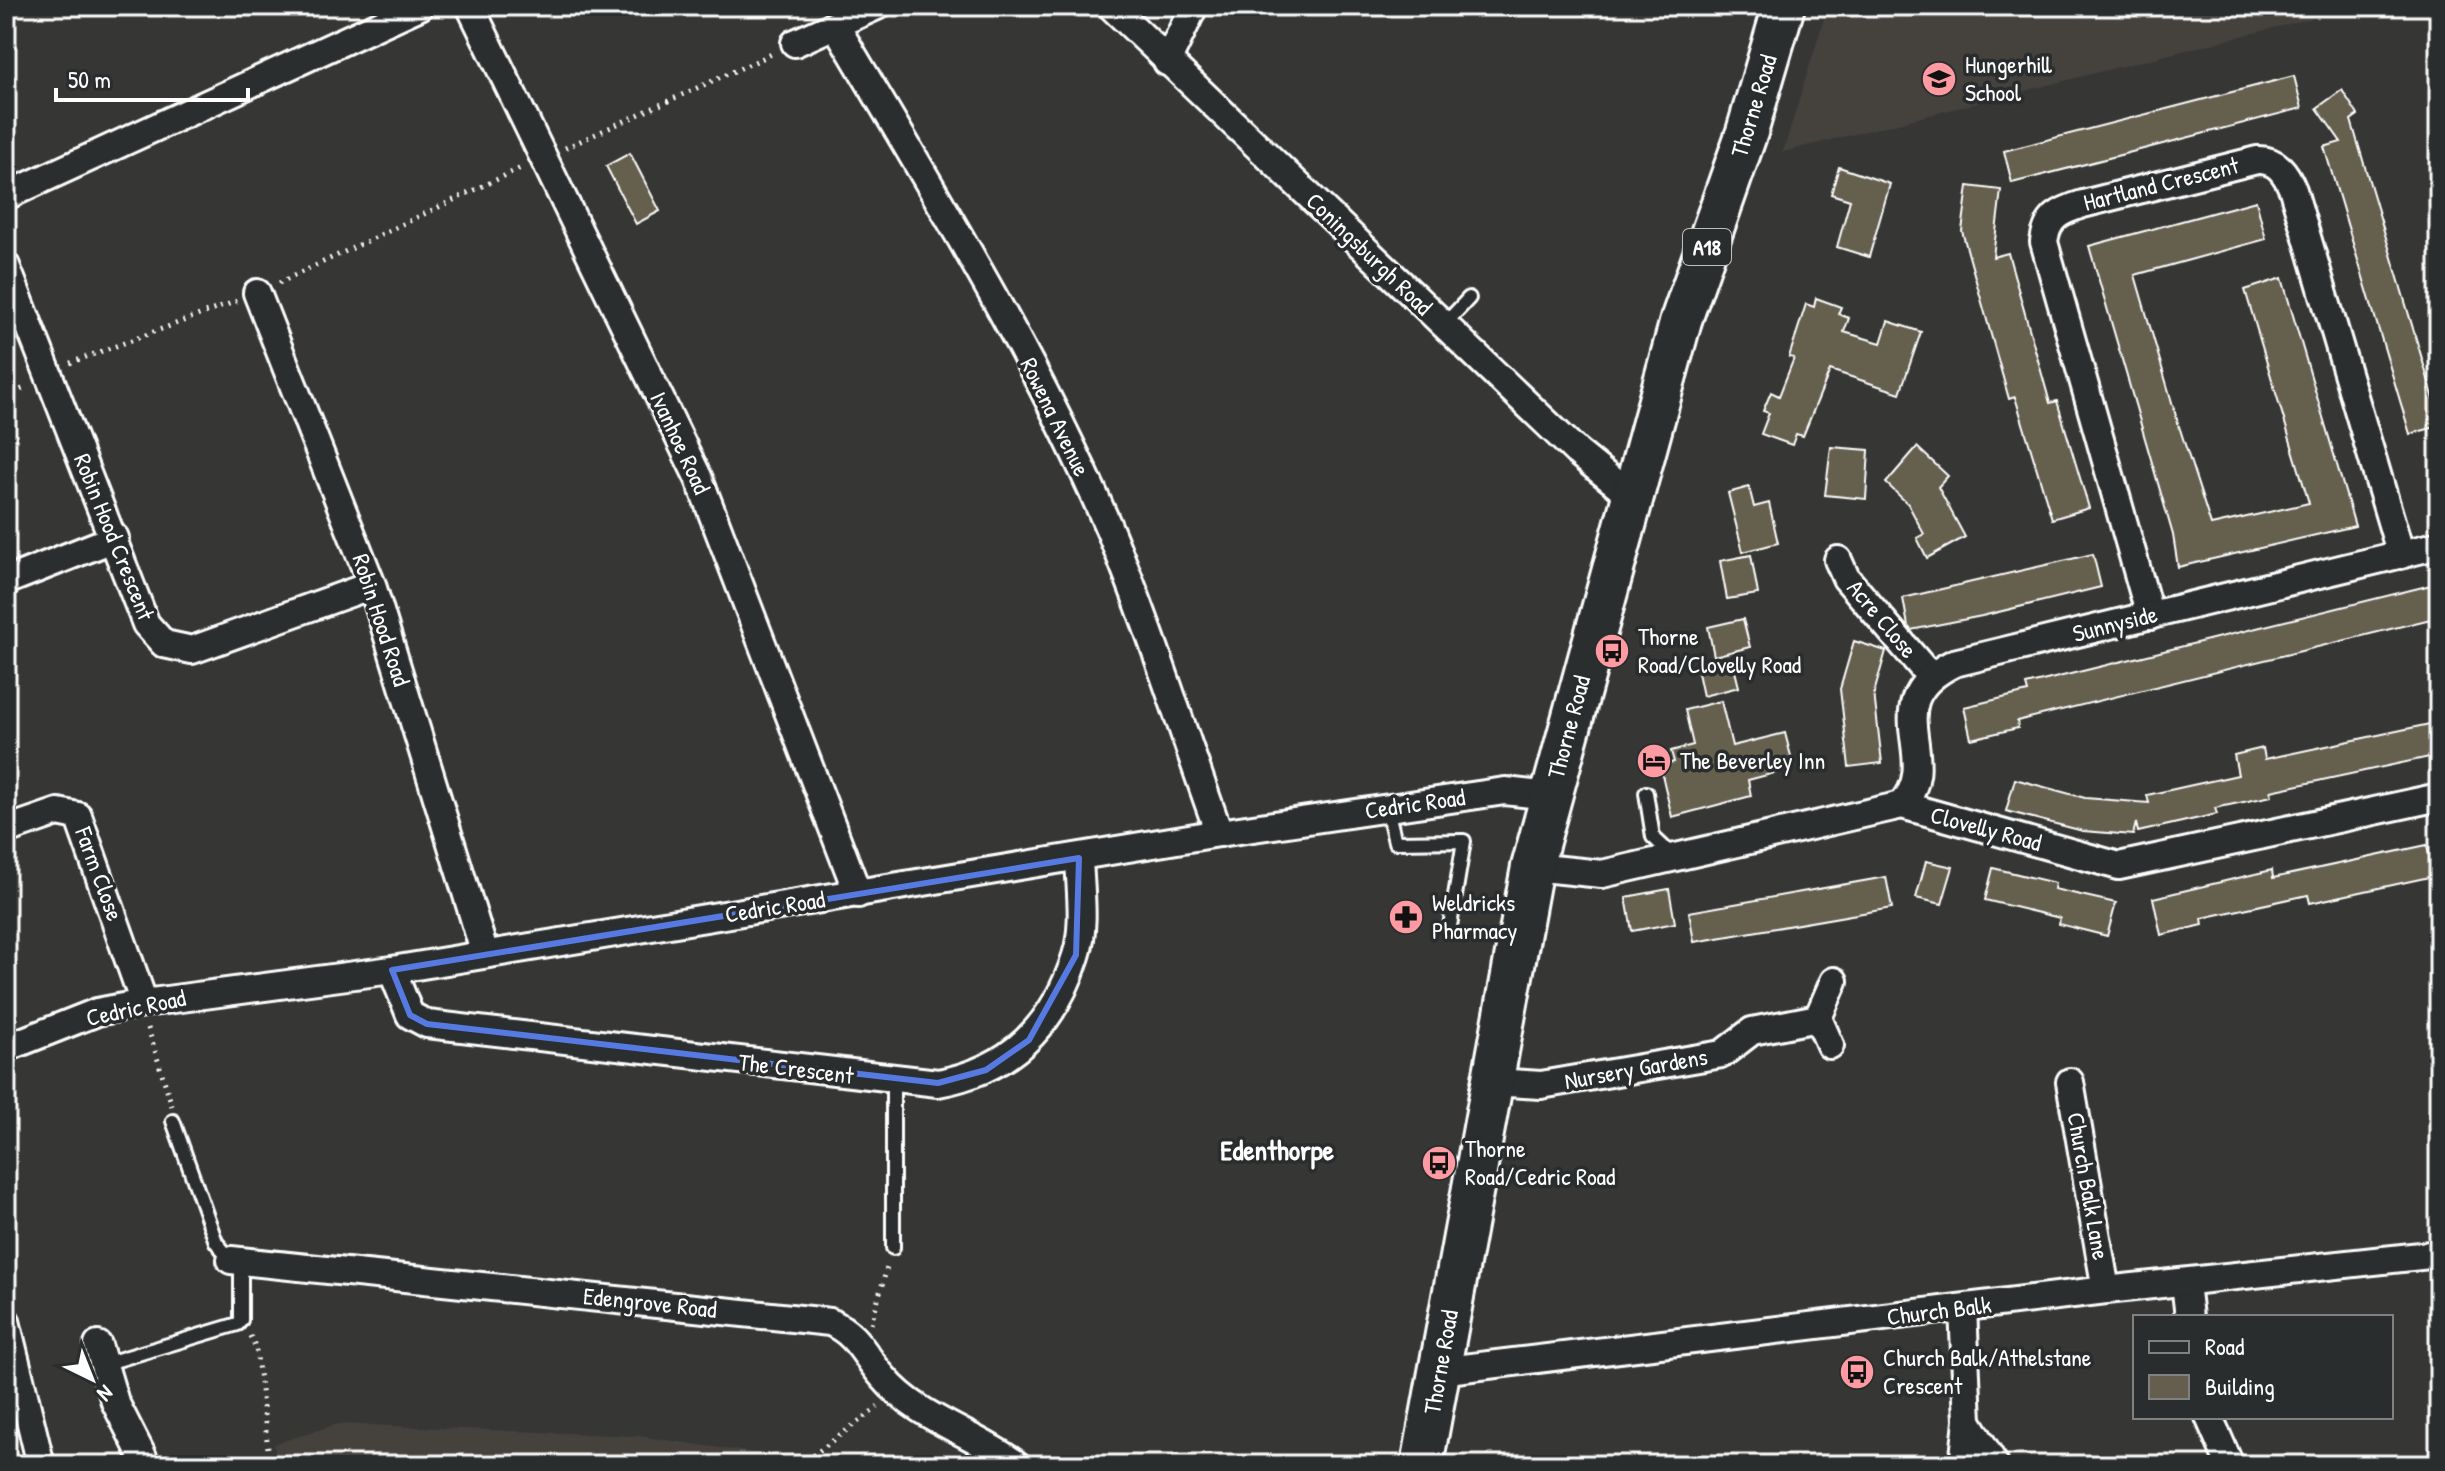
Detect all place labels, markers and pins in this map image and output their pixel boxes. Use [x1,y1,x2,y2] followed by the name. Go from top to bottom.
[1965,48,2053,108] place label: Hungerhill School
[1920,60,1958,98] school or university icon: Hungerhill School
[1638,620,1801,680] place label: Thorne Road/Clovelly Road
[1593,632,1631,670] bus stop icon: Thorne Road/Clovelly Road
[1635,742,1673,780] hotel icon: The Beverley Inn
[1680,744,1825,776] place label: The Beverley Inn
[1432,886,1517,946] place label: Weldricks Pharmacy
[1387,898,1425,936] pharmacy icon: Weldricks Pharmacy
[1465,1132,1615,1192] place label: Thorne Road/Cedric Road
[1420,1144,1458,1182] bus stop icon: Thorne Road/Cedric Road
[1883,1341,2092,1401] place label: Church Balk/Athelstane Crescent
[1838,1353,1876,1391] bus stop icon: Church Balk/Athelstane Crescent

